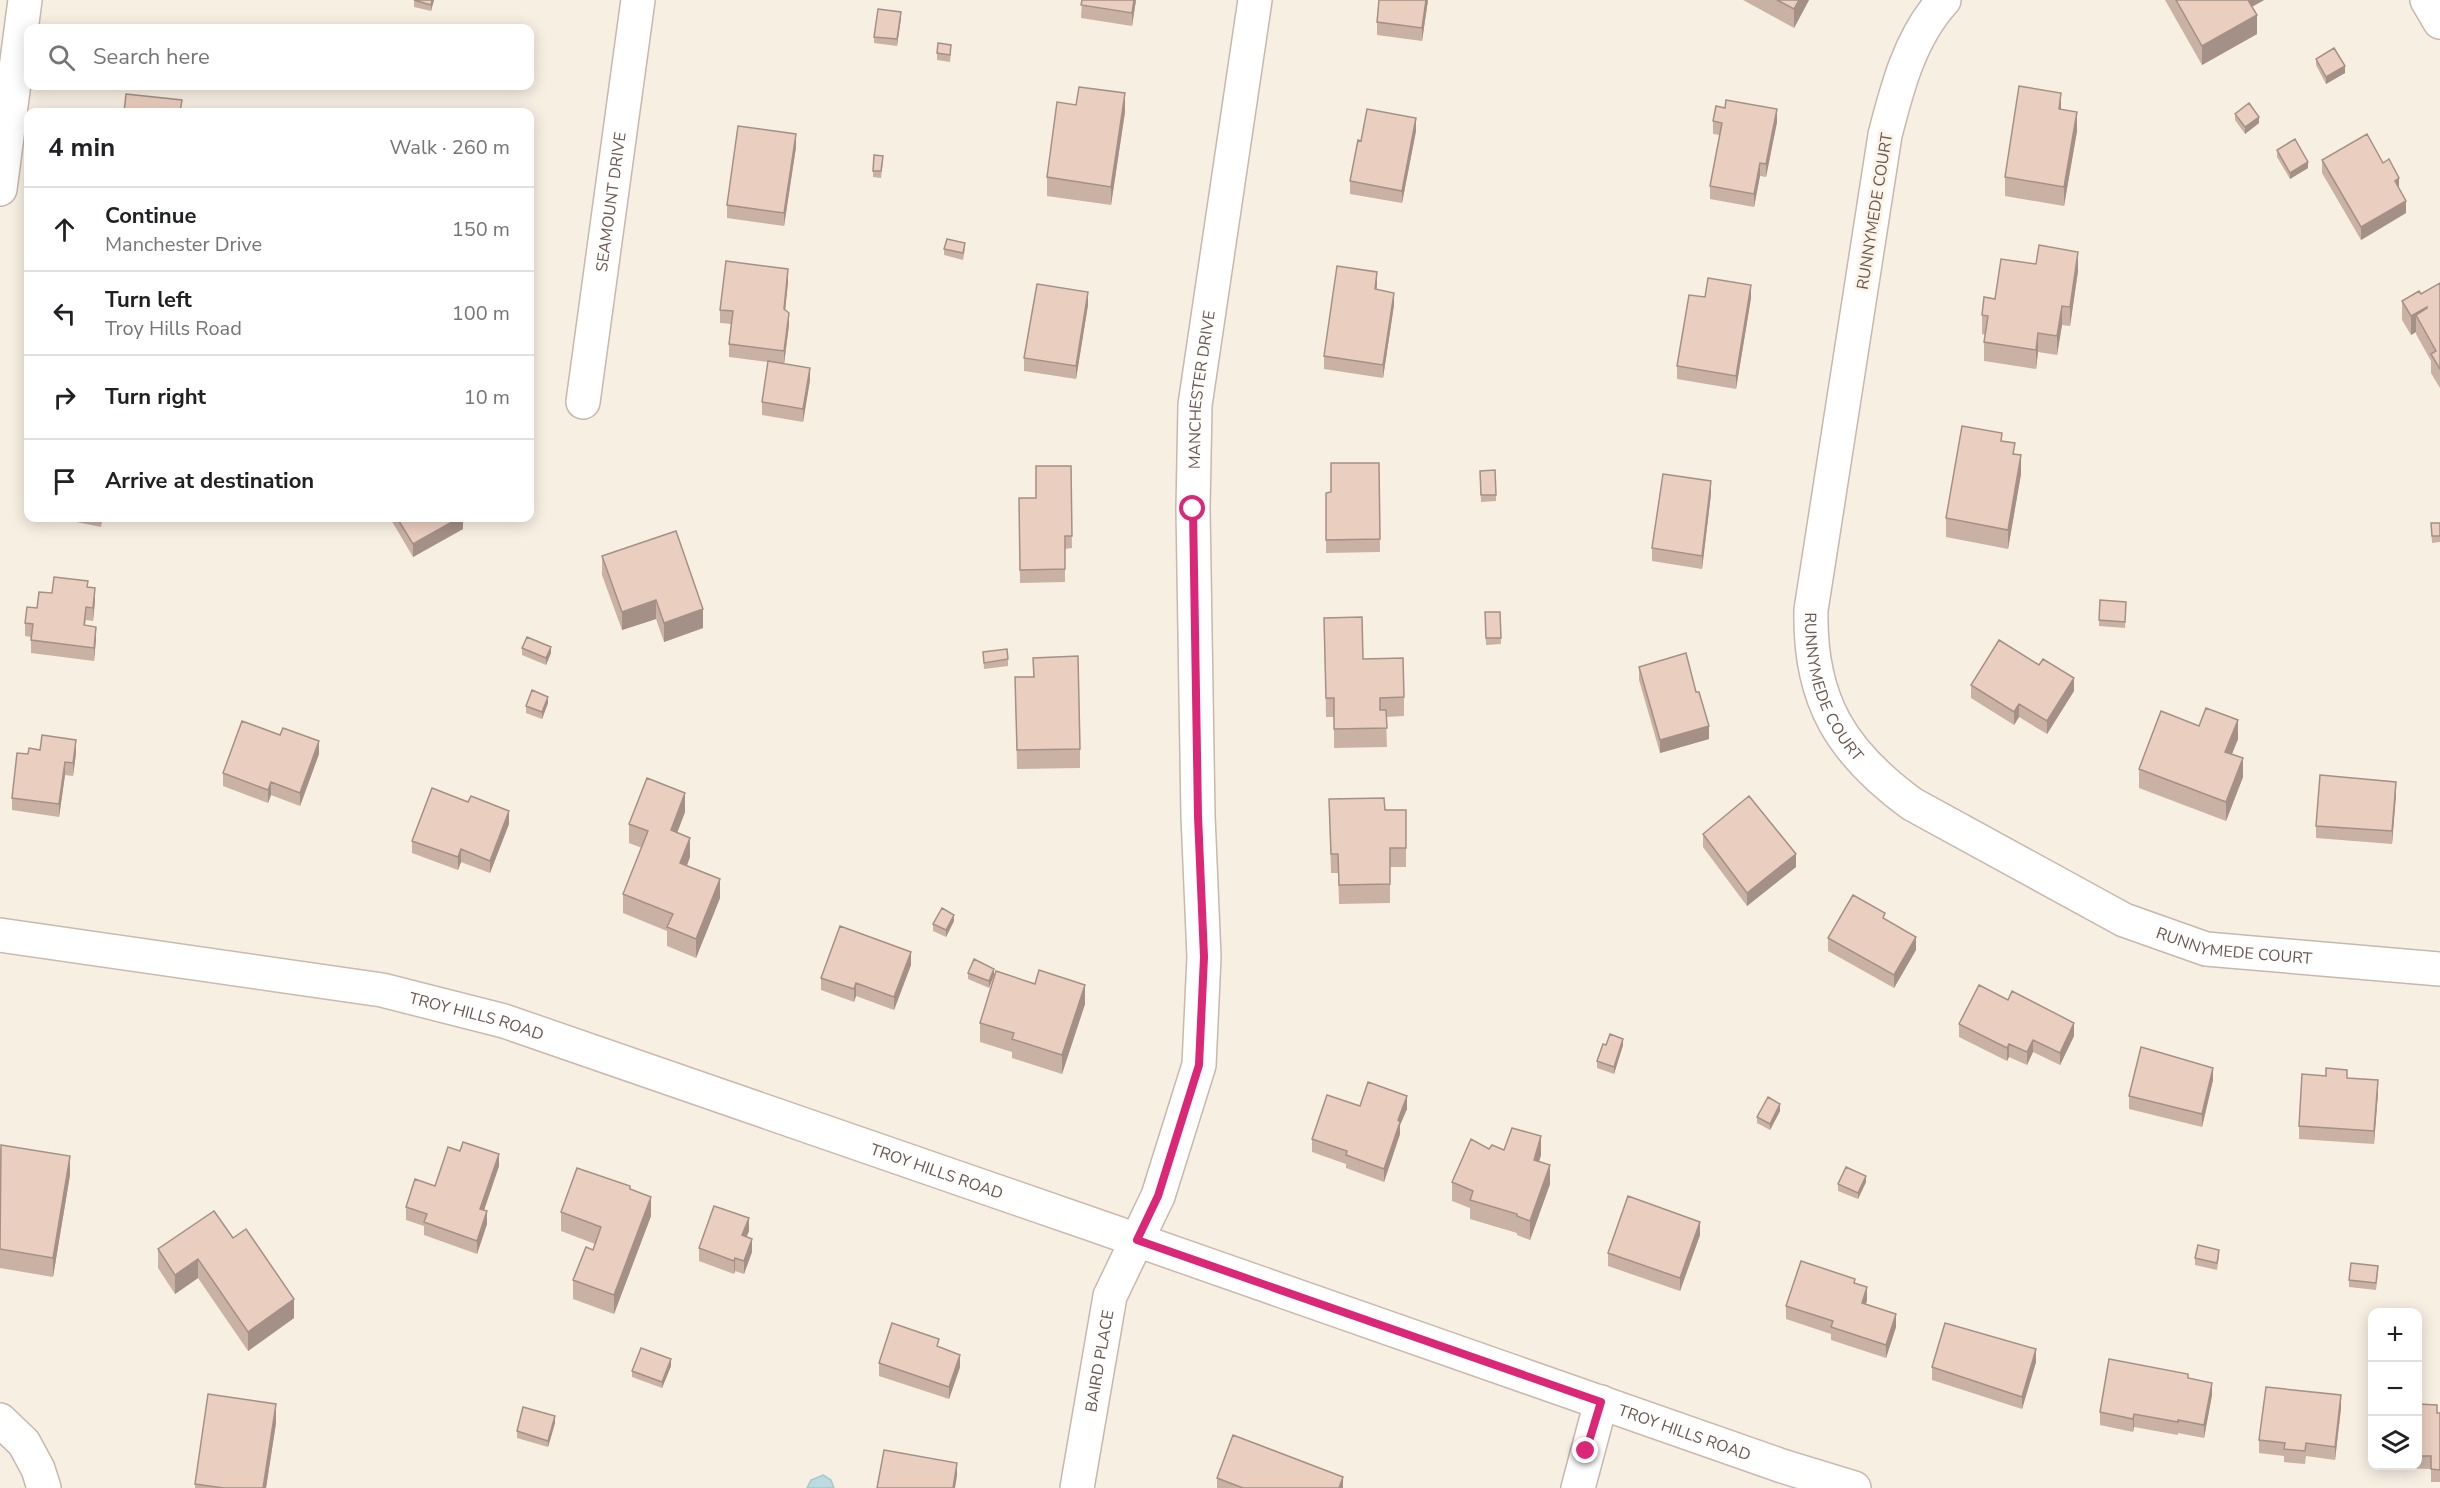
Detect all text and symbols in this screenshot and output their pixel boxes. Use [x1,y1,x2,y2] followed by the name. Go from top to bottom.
[24,24,534,90] search box
[45,41,78,74] icon: search
[93,42,210,72] text: Search here
[48,130,115,165] text: 4 min
[591,131,632,273] street label: SEAMOUNT DRIVE
[1852,131,1898,291] street label: RUNNYMEDE COURT
[390,134,510,161] text: Walk · 260 m
[105,201,196,231] text: Continue
[48,213,81,246] icon: ahead
[452,216,510,243] text: 150 m
[105,231,262,258] text: Manchester Drive
[105,285,192,315] text: Turn left
[48,297,81,330] icon: left
[452,300,510,327] text: 100 m
[1184,309,1221,469] street label: MANCHESTER DRIVE
[105,315,242,342] text: Troy Hills Road
[48,381,81,414] icon: right
[105,382,206,412] text: Turn right
[464,384,510,411] text: 10 m
[48,465,81,498] icon: arrive
[105,466,314,496] text: Arrive at destination
[1179,495,1205,521] route start
[1799,612,1868,767] street label: RUNNYMEDE COURT
[2153,922,2313,970] street label: RUNNYMEDE COURT
[407,987,547,1046] street label: TROY HILLS ROAD
[867,1139,1006,1205] street label: TROY HILLS ROAD
[1080,1308,1119,1414] street label: BAIRD PLACE
[2368,1308,2422,1470] map controls
[2368,1308,2422,1362] button: +
[2368,1362,2422,1416] button: −
[1615,1399,1754,1466] street label: TROY HILLS ROAD
[2368,1416,2422,1470] button: layers
[1572,1437,1598,1463] route end

